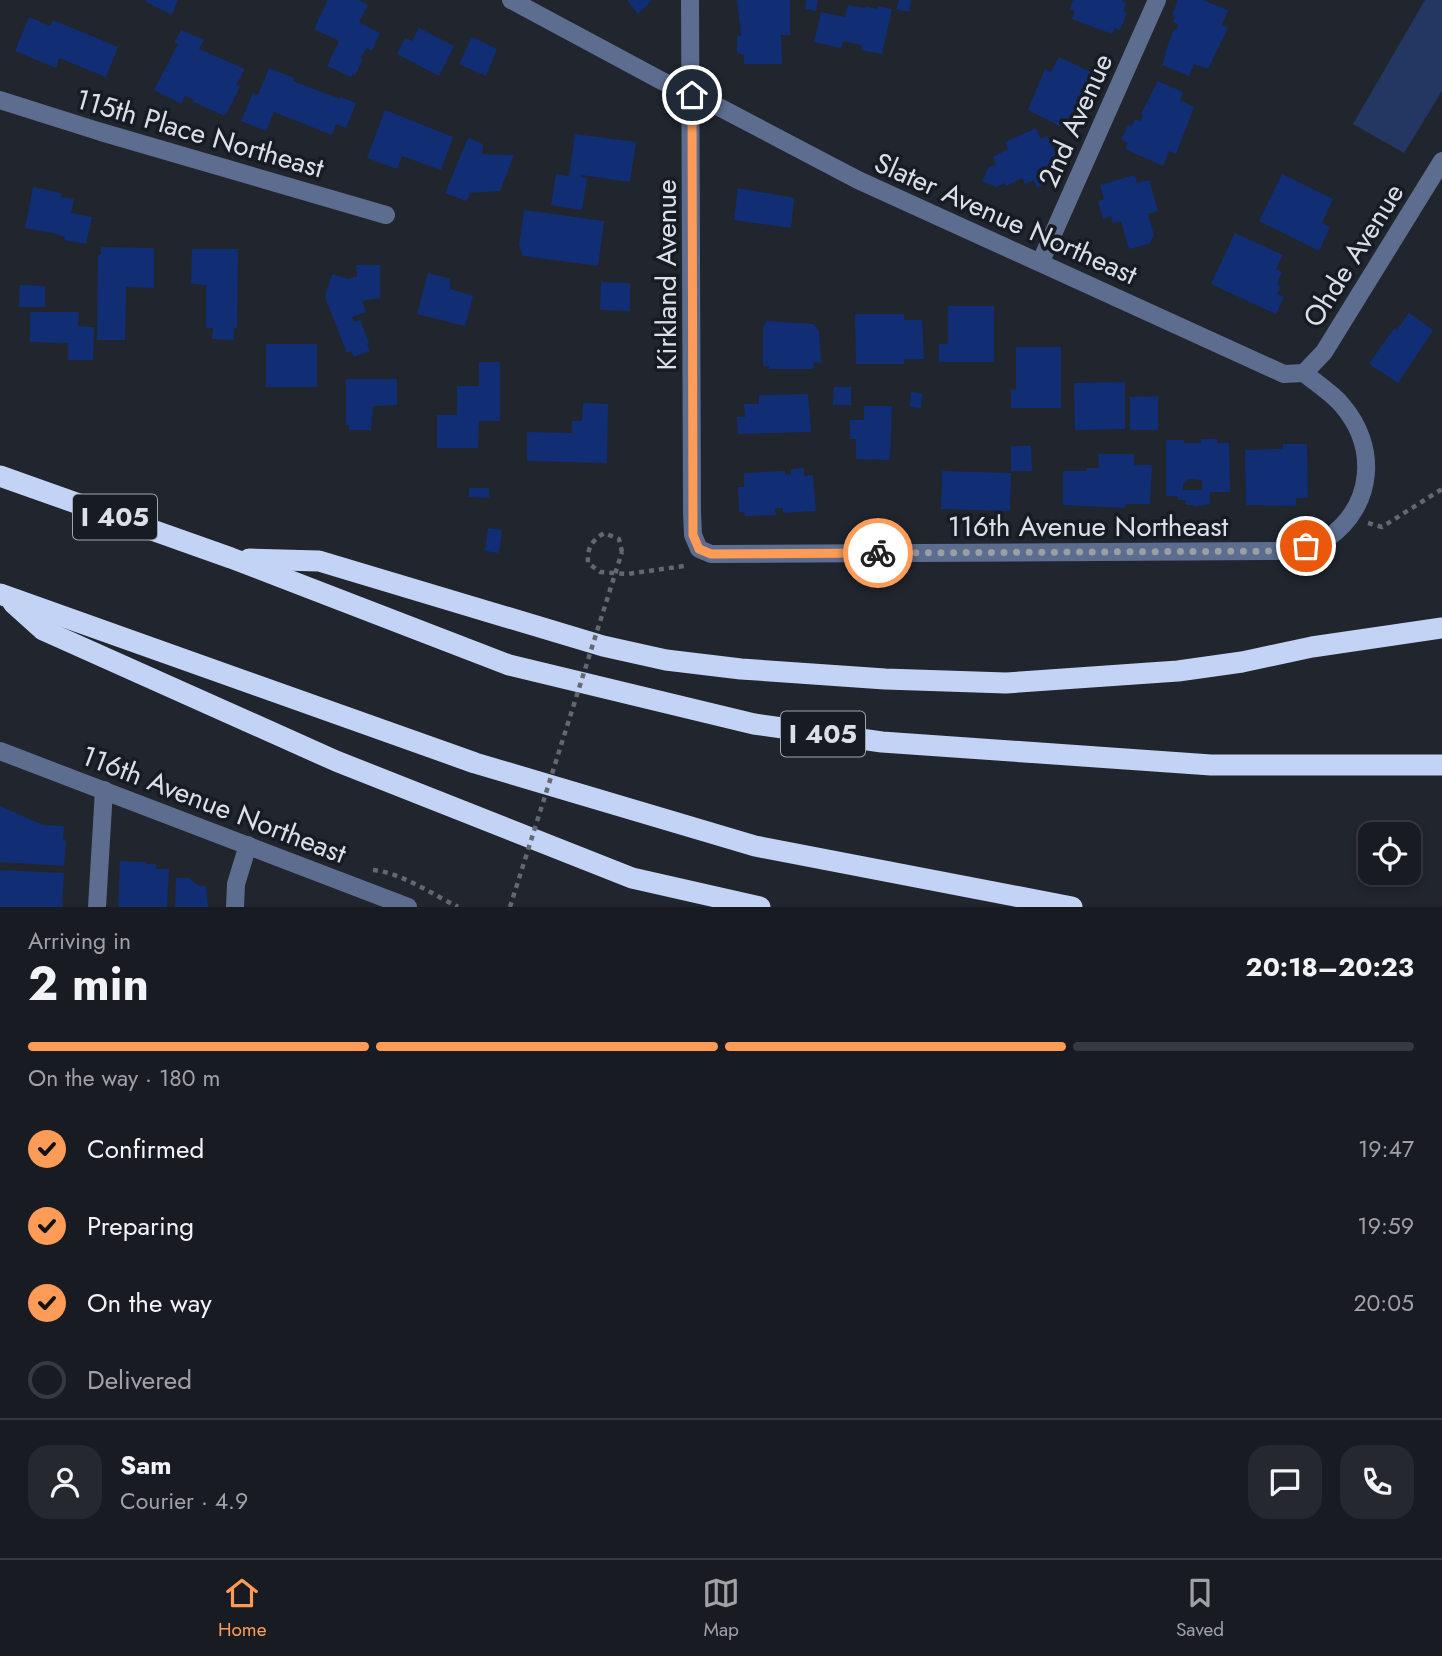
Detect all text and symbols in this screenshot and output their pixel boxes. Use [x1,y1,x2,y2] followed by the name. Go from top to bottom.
[1028,47,1123,194] street label: 2nd Avenue
[662,65,722,125] pin
[673,76,711,114] icon: home
[71,78,329,189] street label: 115th Place Northeast
[868,142,1144,295] street label: Slater Avenue Northeast
[1293,175,1414,335] street label: Ohde Avenue
[646,179,687,371] street label: Kirkland Avenue
[73,495,157,540] road number: I 405
[948,506,1229,547] street label: 116th Avenue Northeast
[1276,516,1336,576] pin
[843,518,913,588] courier
[1287,527,1325,565] icon: bag
[859,534,897,572] icon: bike
[781,712,865,756] road number: I 405
[75,735,352,874] street label: 116th Avenue Northeast
[1358,822,1421,885] map controls
[1358,822,1421,885] button: locate
[28,924,131,958] text: Arriving in
[1246,948,1414,986] text: 20:18–20:23
[28,951,149,1017] text: 2 min
[28,1061,220,1095] text: On the way · 180 m
[28,1130,66,1168] icon: check
[87,1130,204,1168] text: Confirmed
[1358,1132,1414,1166] text: 19:47
[28,1207,66,1245] icon: check
[87,1207,194,1245] text: Preparing
[1357,1209,1414,1243] text: 19:59
[28,1284,66,1322] icon: check
[87,1284,212,1322] text: On the way
[1353,1286,1414,1320] text: 20:05
[87,1361,192,1399] text: Delivered
[28,1445,102,1519] button: person
[1248,1445,1322,1519] button: chat
[1340,1445,1414,1519] button: phone
[120,1446,172,1484] text: Sam
[120,1484,248,1518] text: Courier · 4.9
[218,1574,266,1643] tab: Home
[702,1574,740,1643] tab: Map
[1176,1574,1224,1643] tab: Saved

